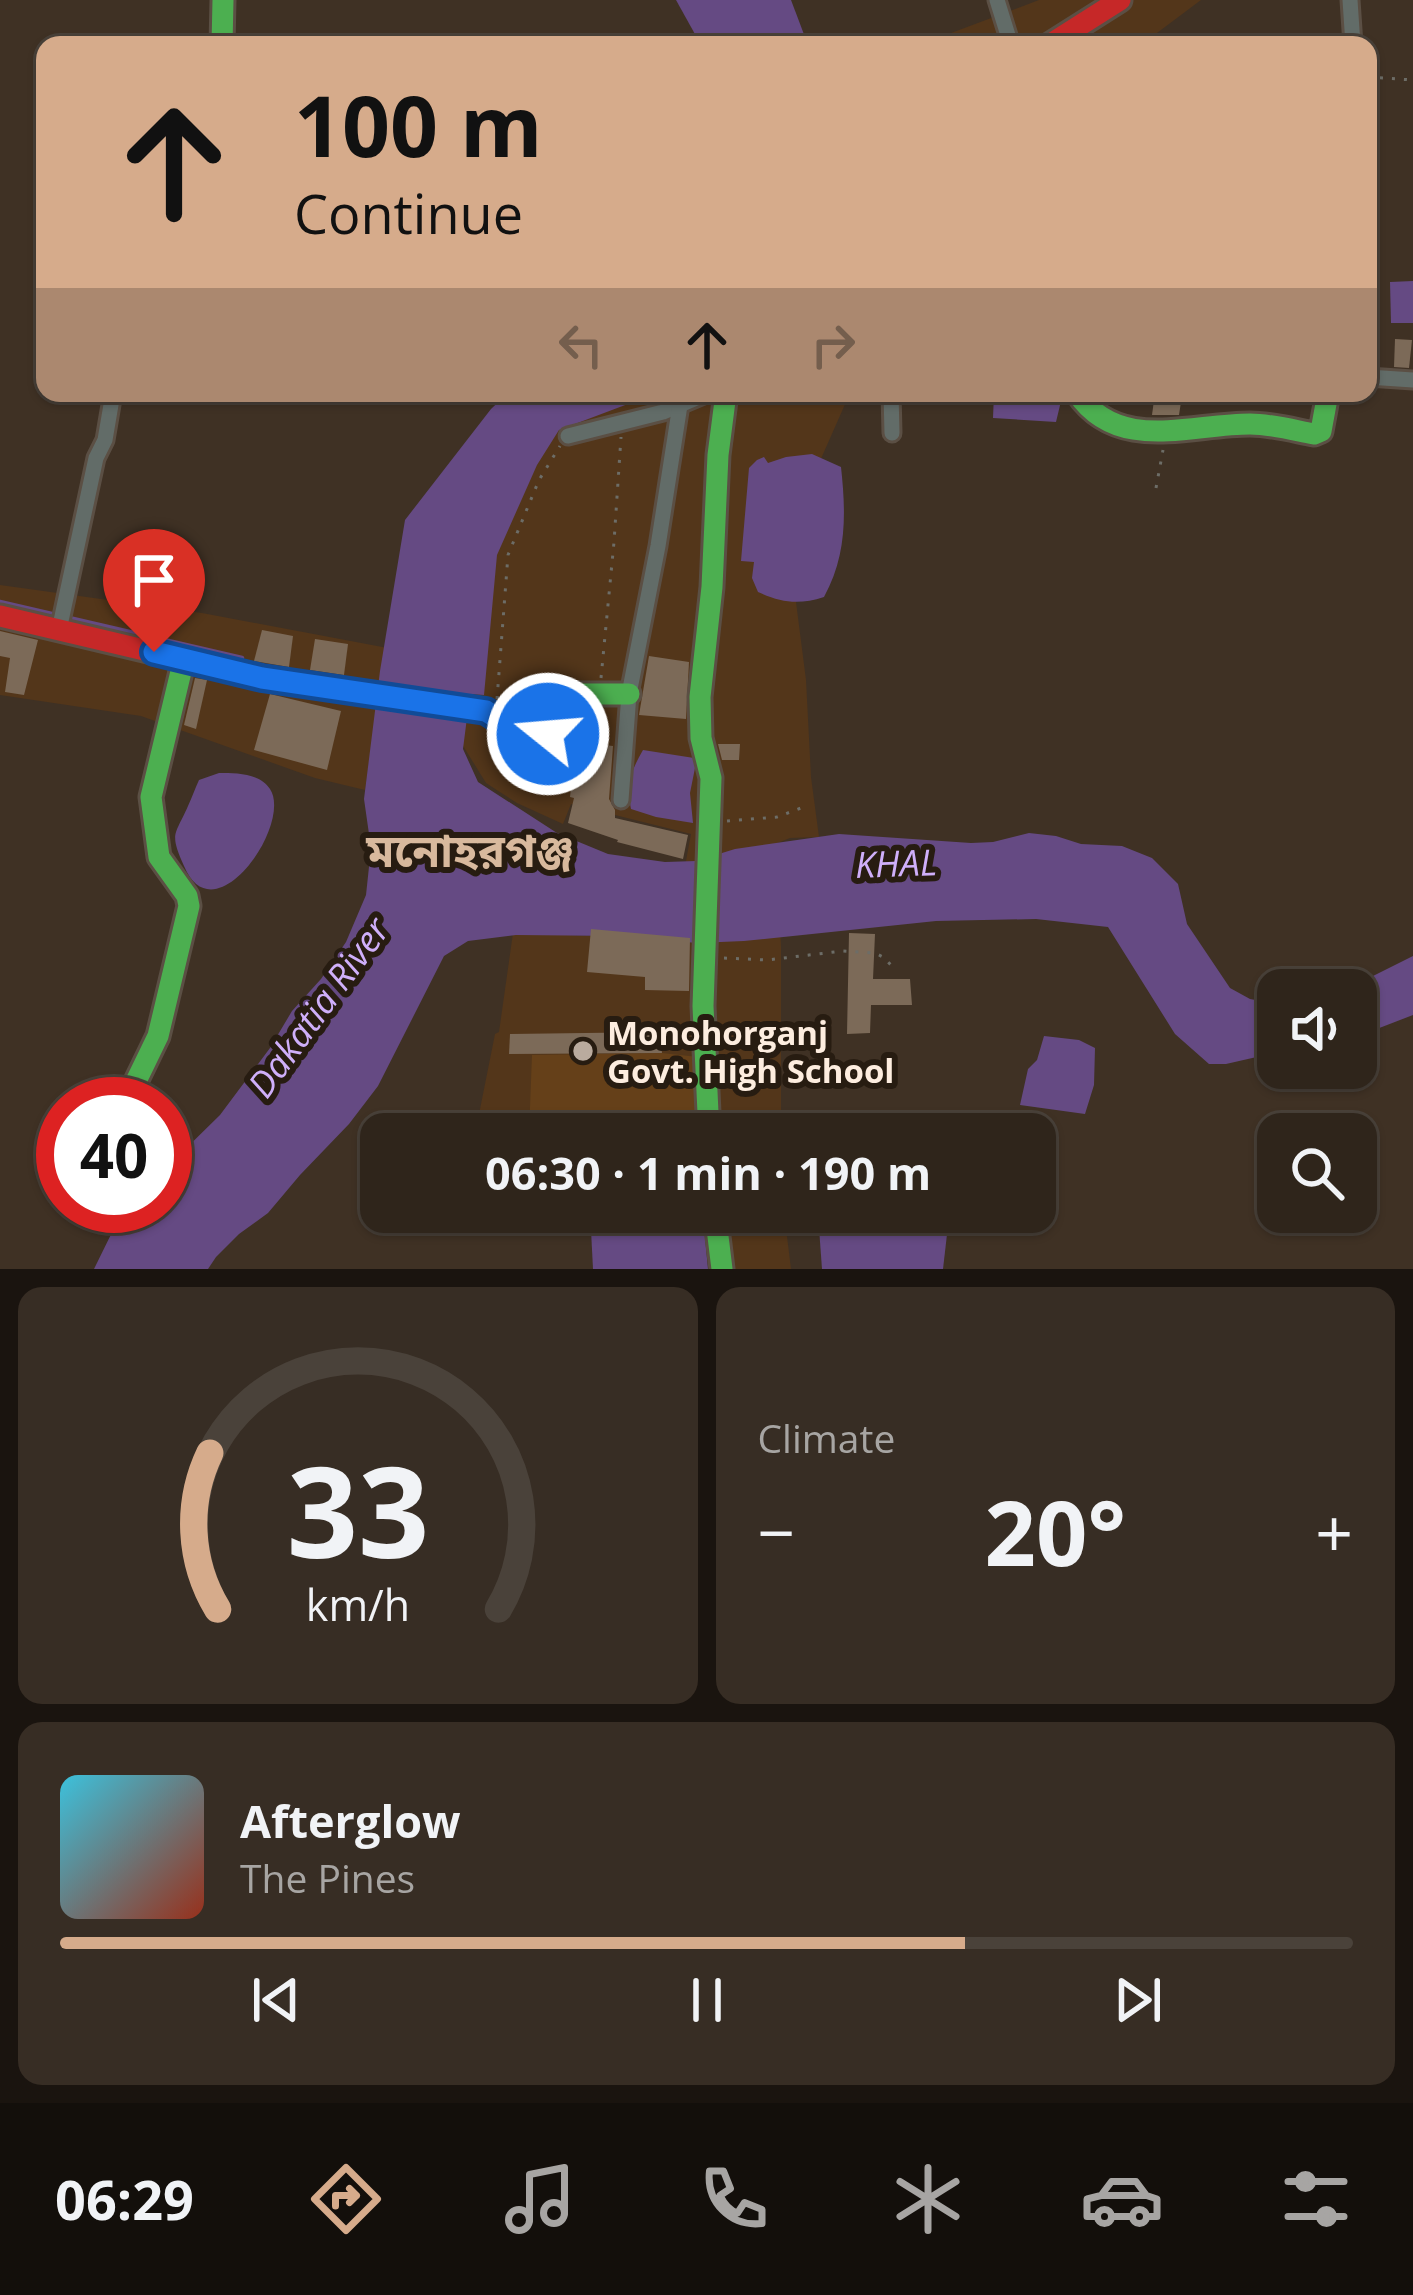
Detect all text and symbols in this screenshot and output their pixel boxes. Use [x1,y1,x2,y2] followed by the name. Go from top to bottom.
[294,67,542,182] text: 100 m
[96,84,252,240] icon: ahead
[294,176,523,250] text: Continue
[548,312,614,378] icon: left
[674,312,740,378] icon: ahead
[800,312,866,378] icon: right
[103,529,205,652] pin
[121,547,187,613] icon: arrive
[485,671,611,797] position arrow
[365,819,574,880] district label: মনোহরগঞ্জ
[854,837,938,889] water label: KHAL
[236,906,401,1107] water label: Dakatia River
[1257,969,1377,1233] map controls
[1257,969,1377,1089] button: sound
[607,1010,894,1093] place label: Monohorganj Govt. High School
[570,1038,596,1064] marker: Monohorganj Govt. High School
[36,1077,192,1233] speed limit sign: 40
[1257,1113,1377,1233] button: search
[485,1142,931,1203] text: 06:30 · 1 min · 190 m
[758,1411,895,1464] text: Climate
[286,1425,429,1595] text: 33
[985,1470,1126,1592] text: 20°
[758,1486,795,1576] text: −
[1315,1486,1353,1576] text: +
[306,1574,410,1633] text: km/h
[240,1790,461,1851] text: Afterglow
[240,1851,415,1904] text: The Pines
[243,1967,309,2033] icon: previous
[674,1967,740,2033] icon: pause
[1105,1967,1171,2033] icon: next
[304,2157,388,2241] icon: directions
[498,2157,582,2241] icon: music
[692,2157,776,2241] icon: phone
[886,2157,970,2241] icon: climate
[1080,2157,1164,2241] icon: car
[1274,2157,1358,2241] icon: filters
[55,2162,194,2236] text: 06:29

